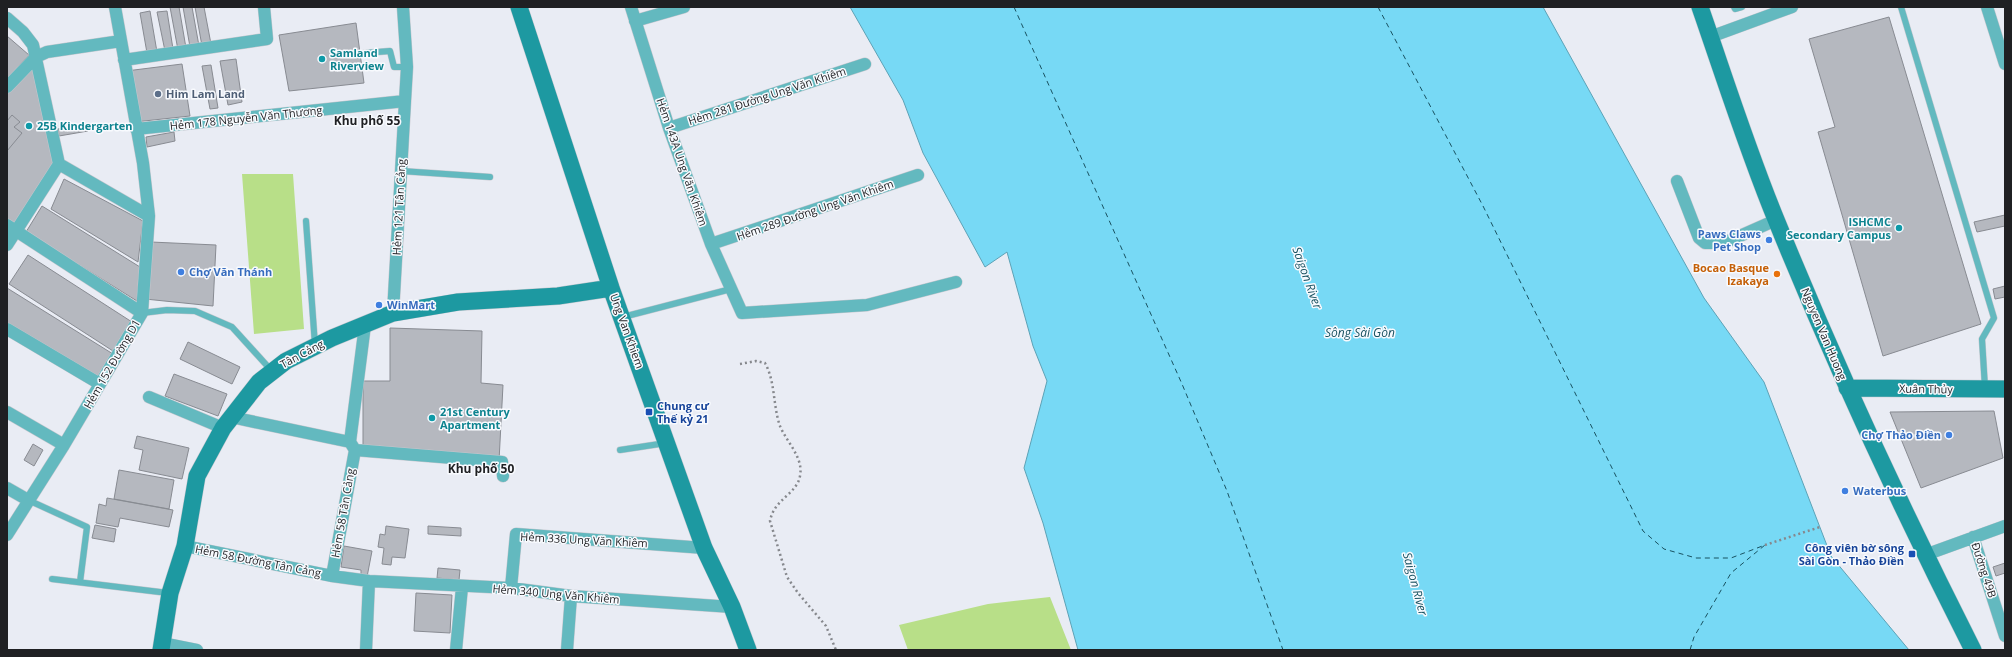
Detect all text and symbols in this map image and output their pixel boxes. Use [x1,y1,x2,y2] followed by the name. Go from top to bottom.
[330,45,384,73] place label: Samland Riverview
[317,54,327,64] marker: Samland Riverview
[686,63,848,128] street label: Hẻm 281 Đường Ung Văn Khiêm
[166,86,245,101] place label: Him Lam Land
[153,89,163,99] marker: Him Lam Land
[653,96,711,228] street label: Hẻm 143A Ung Văn Khiêm
[169,102,323,133] street label: Hẻm 178 Nguyễn Văn Thương
[334,112,400,129] district label: Khu phố 55
[37,118,133,133] place label: 25B Kindergarten
[24,121,34,131] marker: 25B Kindergarten
[388,158,409,256] street label: Hẻm 121 Tân Cảng
[734,176,895,243] street label: Hẻm 289 Đường Ung Văn Khiêm
[1787,214,1892,242] place label: ISHCMC Secondary Campus
[1894,223,1904,233] marker: ISHCMC Secondary Campus
[1698,226,1762,254] place label: Paws Claws Pet Shop
[1764,235,1774,245] marker: Paws Claws Pet Shop
[1288,244,1327,312] water label: Saigon River
[1693,260,1769,288] place label: Bocao Basque Izakaya
[189,264,272,279] place label: Chợ Văn Thánh
[176,267,186,277] marker: Chợ Văn Thánh
[1772,269,1782,279] marker: Bocao Basque Izakaya
[1798,285,1851,382] street label: Nguyen Van Huong
[607,291,648,370] street label: Ung Van Khiem
[387,297,435,312] place label: WinMart
[374,300,384,310] marker: WinMart
[80,316,143,411] street label: Hẻm 152 Đường D1
[1325,324,1395,341] water label: Sông Sài Gòn
[277,336,326,371] street label: Tân Cảng
[1899,381,1954,396] street label: Xuân Thủy
[657,398,709,426] place label: Chung cư Thế kỷ 21
[440,404,510,432] place label: 21st Century Apartment
[644,407,654,417] marker: Chung cư Thế kỷ 21
[427,413,437,423] marker: 21st Century Apartment
[1861,427,1941,442] place label: Chợ Thảo Điền
[1944,430,1954,440] marker: Chợ Thảo Điền
[448,460,514,477] district label: Khu phố 50
[327,467,358,559] street label: Hẻm 58 Tân Cảng
[1853,483,1907,498] place label: Waterbus
[1840,486,1850,496] marker: Waterbus
[520,529,648,550] street label: Hẻm 336 Ung Văn Khiêm
[1799,540,1905,568] place label: Công viên bờ sông Sài Gòn - Thảo Điền
[1968,540,2000,599] street label: Đường 49B
[194,541,322,580] street label: Hẻm 58 Đường Tân Cảng
[1907,549,1917,559] marker: Công viên bờ sông Sài Gòn - Thảo Điền
[1399,550,1432,619] water label: Saigon River
[492,580,620,607] street label: Hẻm 340 Ung Văn Khiêm

